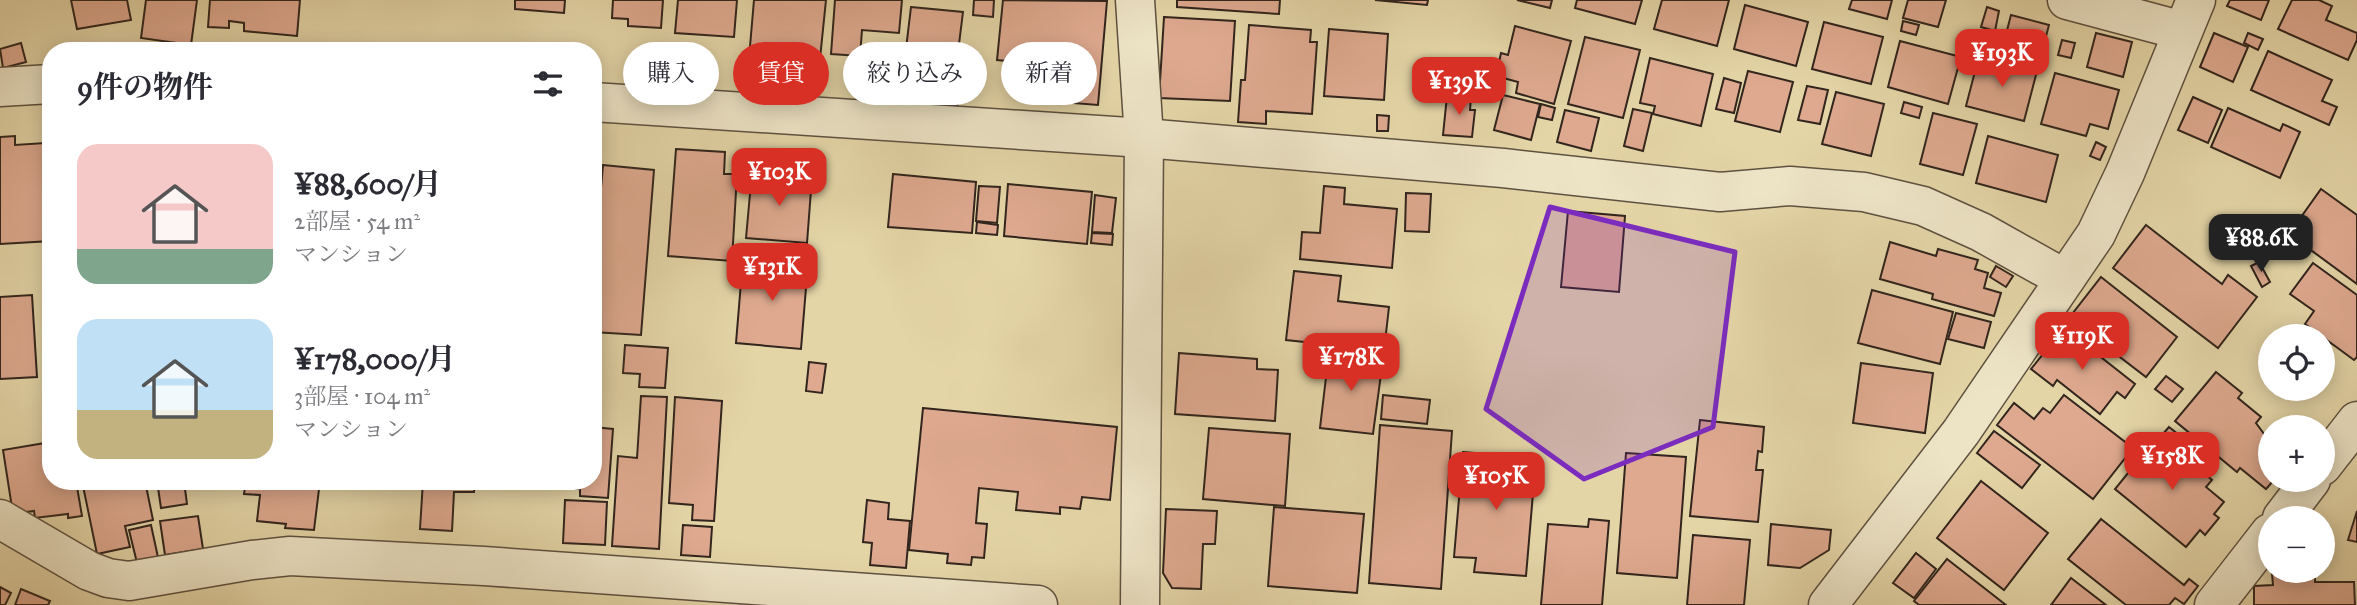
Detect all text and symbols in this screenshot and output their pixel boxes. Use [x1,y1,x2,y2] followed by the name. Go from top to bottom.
[1953,29,2051,89] pin: ¥193K
[1971,38,2033,66] text: ¥193K
[623,42,719,105] chip: 購入
[733,42,829,105] chip: 賃貸
[843,42,987,105] chip: 絞り込み
[1001,42,1097,105] chip: 新着
[1410,58,1508,117] pin: ¥139K
[529,65,567,103] icon: filters
[1428,66,1490,94] text: ¥139K
[77,69,213,105] text: 9件の物件
[730,148,828,208] pin: ¥103K
[748,157,811,185] text: ¥103K
[294,166,442,202] text: ¥88,600/月
[133,172,217,256] icon: home
[294,207,420,235] text: 2部屋 · 54 m²
[2204,215,2318,274] pin: ¥88.6K
[2225,223,2297,251] text: ¥88.6K
[294,240,408,268] text: マンション
[723,244,821,303] pin: ¥131K
[743,252,801,280] text: ¥131K
[2033,312,2131,372] pin: ¥119K
[2051,321,2113,349] text: ¥119K
[2258,324,2335,583] map controls
[2258,324,2335,401] button: locate
[1302,334,1400,393] pin: ¥178K
[294,341,456,377] text: ¥178,000/月
[1318,342,1384,370] text: ¥178K
[133,347,217,431] icon: home
[294,382,430,410] text: 3部屋 · 104 m²
[294,415,408,443] text: マンション
[2258,415,2335,492] button: +
[2123,433,2221,492] pin: ¥158K
[2140,441,2204,469] text: ¥158K
[1447,452,1545,512] pin: ¥105K
[1464,461,1528,489] text: ¥105K
[2258,506,2335,583] button: −

